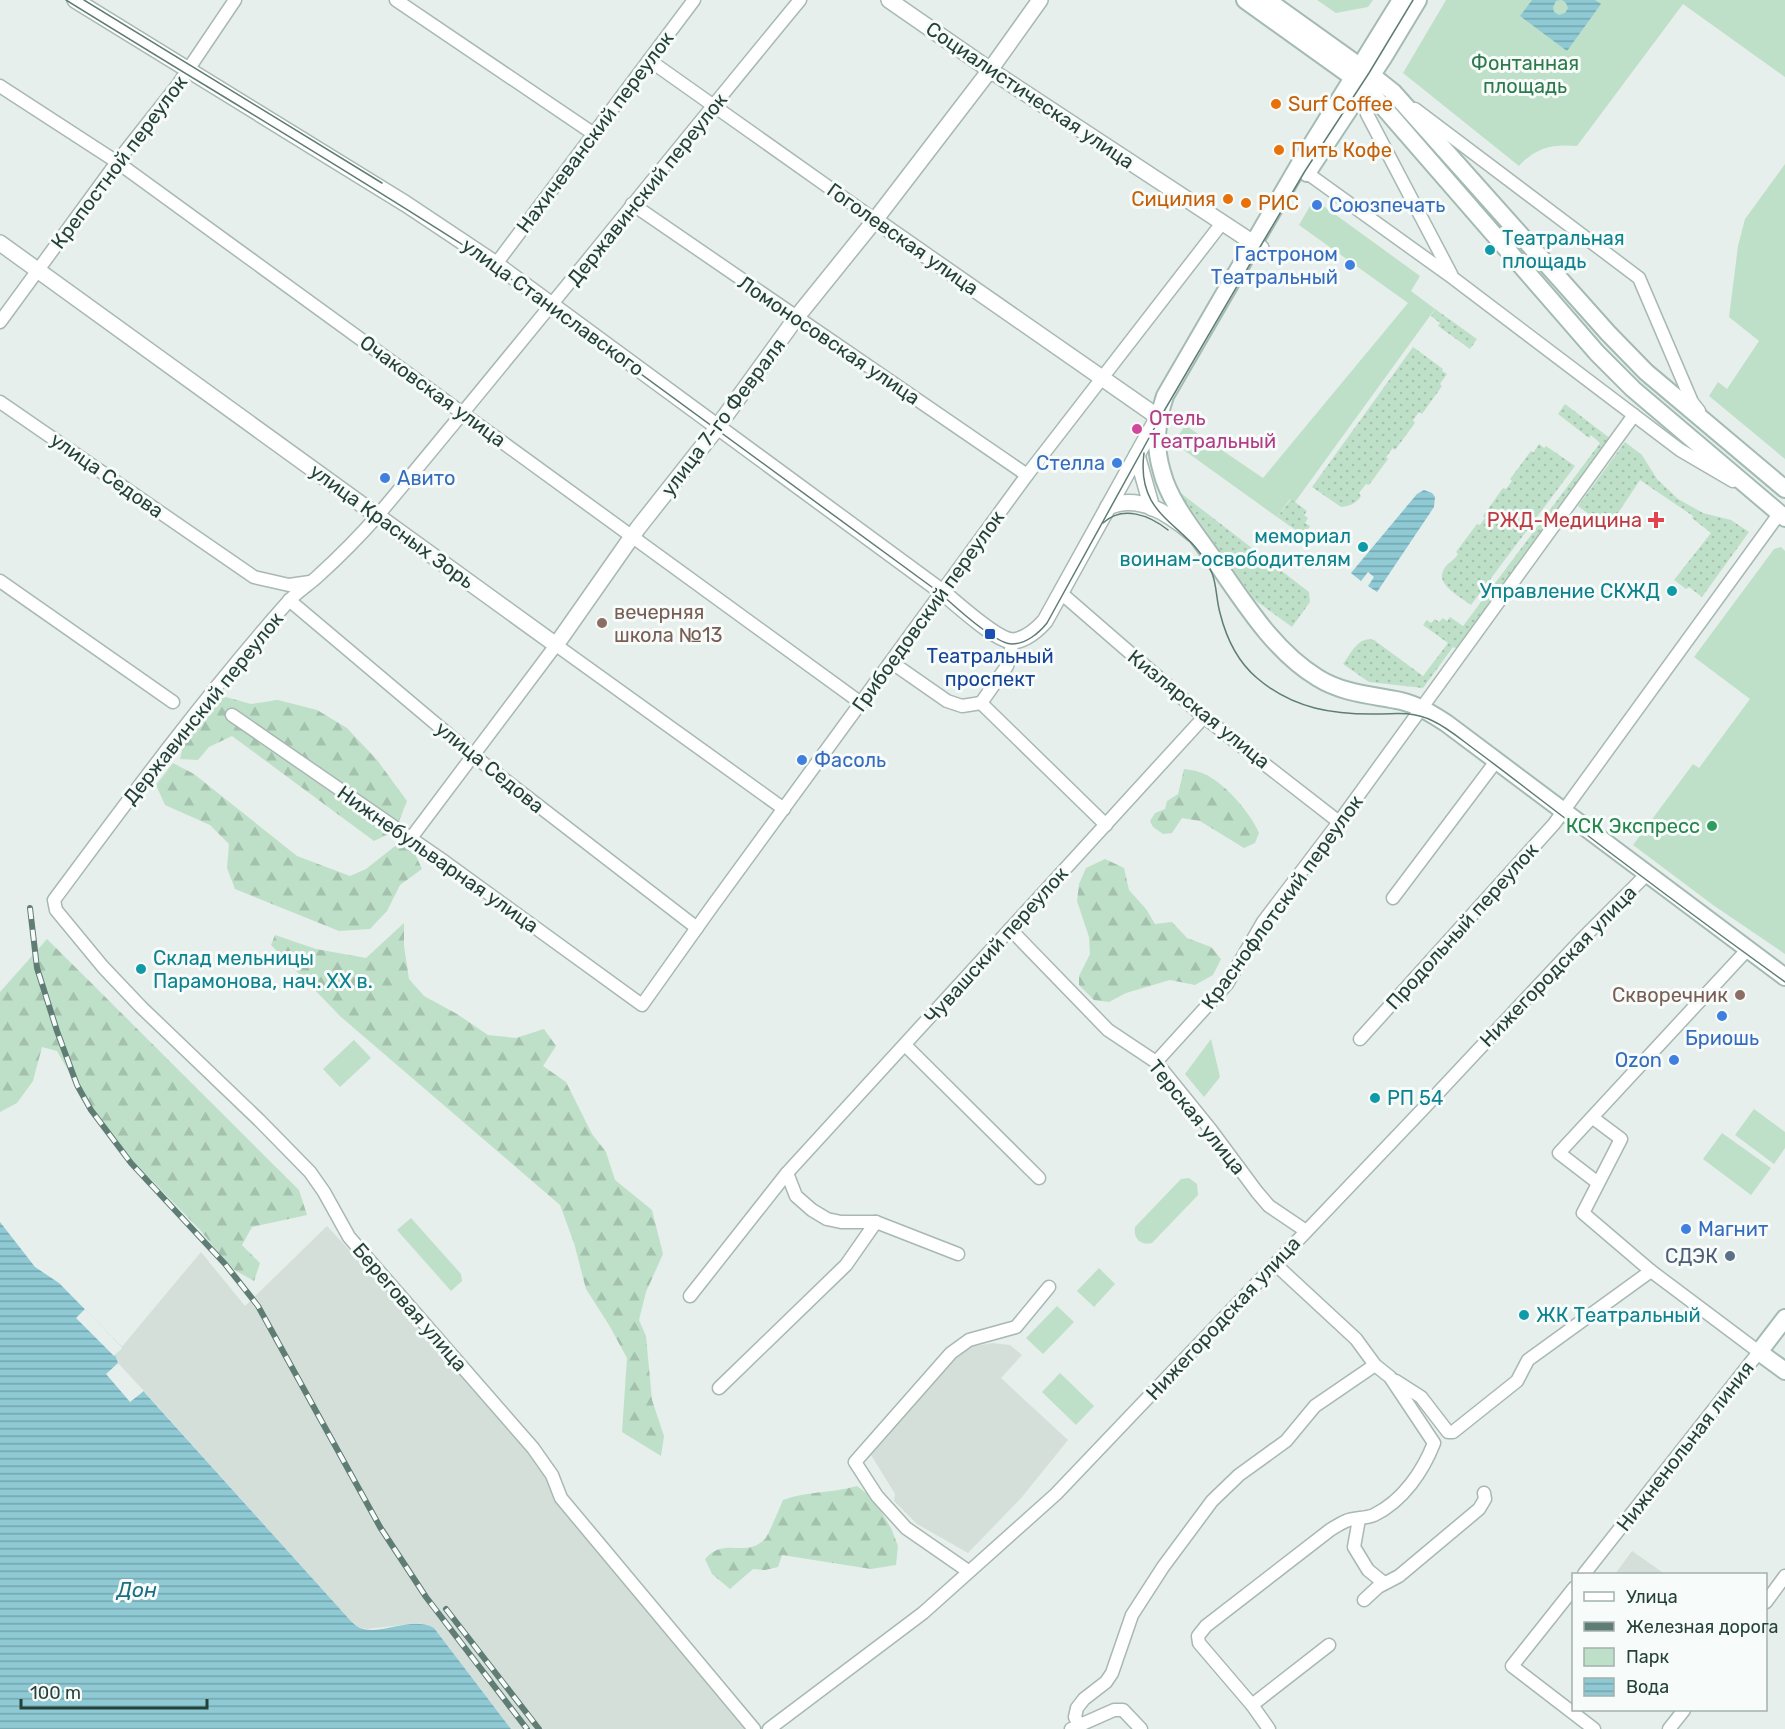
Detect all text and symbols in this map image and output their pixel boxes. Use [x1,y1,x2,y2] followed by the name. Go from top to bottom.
[921,16,1139,174] street label: Социалистическая улица
[511,26,679,237] street label: Нахичеванский переулок
[1471,51,1579,98] park label: Фонтанная площадь
[46,70,192,254] street label: Крепостной переулок
[562,88,732,290] street label: Державинский переулок
[1288,92,1393,116] place label: Surf Coffee
[1269,97,1283,111] marker: Surf Coffee
[1291,138,1392,162] place label: Пить Кофе
[1272,143,1286,157] marker: Пить Кофе
[823,178,983,300] street label: Гоголевская улица
[1131,187,1216,211] place label: Сицилия
[1258,191,1299,215] place label: РИС
[1221,192,1235,206] marker: Сицилия
[1329,193,1445,217] place label: Союзпечать
[1239,196,1253,210] marker: РИС
[1310,198,1324,212] marker: Союзпечать
[1502,226,1625,273] place label: Театральная площадь
[457,233,649,381] street label: улица Станиславского
[1211,242,1338,289] place label: Гастроном Театральный
[1483,243,1497,257] marker: Театральная площадь
[1343,258,1357,272] marker: Гастроном Театральный
[733,270,925,410] street label: Ломоносовская улица
[355,330,511,452] street label: Очаковская улица
[656,333,790,501] street label: улица 7-го Февраля
[1149,406,1276,453] place label: Отель Театральный
[1130,422,1144,436] marker: Отель Театральный
[46,427,168,523] street label: улица Седова
[1036,451,1105,475] place label: Стелла
[1110,456,1124,470] marker: Стелла
[305,458,479,594] street label: улица Красных Зорь
[397,466,456,490] place label: Авито
[378,471,392,485] marker: Авито
[847,506,1009,716] street label: Грибоедовский переулок
[1487,508,1642,532] place label: РЖД-Медицина
[1647,511,1665,529] marker: РЖД-Медицина
[1120,524,1351,571] place label: мемориал воинам-освободителям
[1356,540,1370,554] marker: мемориал воинам-освободителям
[1480,579,1660,603] place label: Управление СКЖД
[1665,584,1679,598] marker: Управление СКЖД
[614,600,723,647] place label: вечерняя школа №13
[118,607,288,809] street label: Державинский переулок
[595,616,609,630] marker: вечерняя школа №13
[983,627,997,641] marker: Театральный проспект
[926,644,1054,691] place label: Театральный проспект
[1123,644,1275,774] street label: Кизлярская улица
[431,716,549,818] street label: улица Седова
[814,748,886,772] place label: Фасоль
[795,753,809,767] marker: Фасоль
[333,780,543,938] street label: Нижнебульварная улица
[1196,790,1368,1014] street label: Краснофлотский переулок
[1566,814,1700,838] place label: КСК Экспресс
[1705,819,1719,833] marker: КСК Экспресс
[1381,838,1543,1014] street label: Продольный переулок
[919,861,1073,1028] street label: Чувашский переулок
[1475,880,1641,1052] street label: Нижегородская улица
[153,946,373,993] place label: Склад мельницы Парамонова, нач. XX в.
[134,962,148,976] marker: Склад мельницы Парамонова, нач. XX в.
[1612,983,1728,1007] place label: Скворечник
[1733,988,1747,1002] marker: Скворечник
[1715,1009,1729,1023] marker: Бриошь
[1685,1026,1759,1050] place label: Бриошь
[1615,1048,1662,1072] place label: Ozon
[1667,1053,1681,1067] marker: Ozon
[1143,1055,1251,1179] street label: Терская улица
[1387,1086,1443,1110] place label: РП 54
[1368,1091,1382,1105] marker: РП 54
[1698,1217,1768,1241] place label: Магнит
[1679,1222,1693,1236] marker: Магнит
[1141,1231,1305,1405] street label: Нижегородская улица
[348,1238,472,1376] street label: Береговая улица
[1665,1244,1718,1268] place label: СДЭК
[1723,1249,1737,1263] marker: СДЭК
[1536,1303,1701,1327] place label: ЖК Театральный
[1517,1308,1531,1322] marker: ЖК Театральный
[1611,1356,1759,1536] street label: Нижненольная линия
[1572,1573,1767,1711] legend
[115,1577,157,1602] water label: Дон
[1626,1586,1678,1608] text: Улица
[1626,1616,1779,1638] text: Железная дорога
[1626,1646,1670,1668] text: Парк
[21,1672,207,1710] scale bar
[1626,1676,1669,1698] text: Вода
[30,1682,81,1704] text: 100 m

